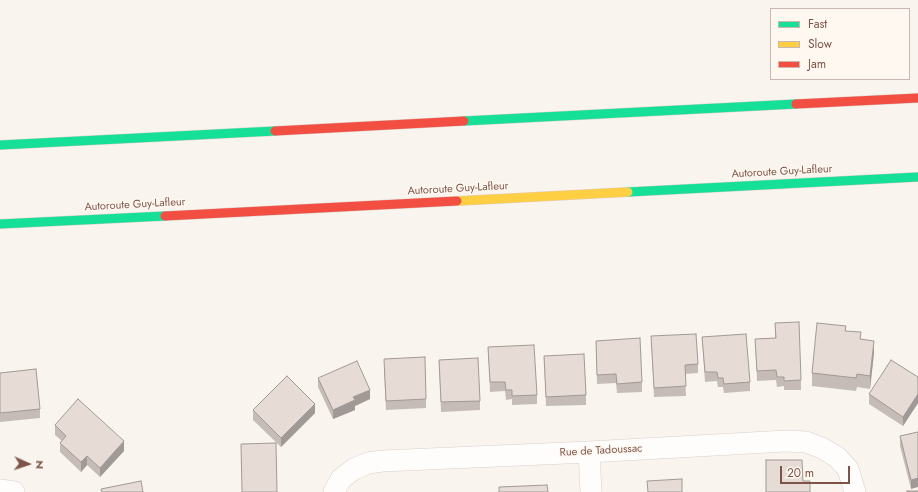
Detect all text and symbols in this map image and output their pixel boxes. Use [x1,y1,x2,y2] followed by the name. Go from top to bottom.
[770,8,910,80] legend
[808,15,827,33] text: Fast
[808,35,832,53] text: Slow
[808,55,826,73] text: Jam
[731,163,833,181] street label: Autoroute Guy-Lafleur
[407,180,509,198] street label: Autoroute Guy-Lafleur
[84,196,186,214] street label: Autoroute Guy-Lafleur
[559,442,643,460] street label: Rue de Tadoussac
[8,444,48,484] north arrow
[782,458,852,484] scale bar
[32,460,48,469] text: N
[787,464,814,482] text: 20 m

